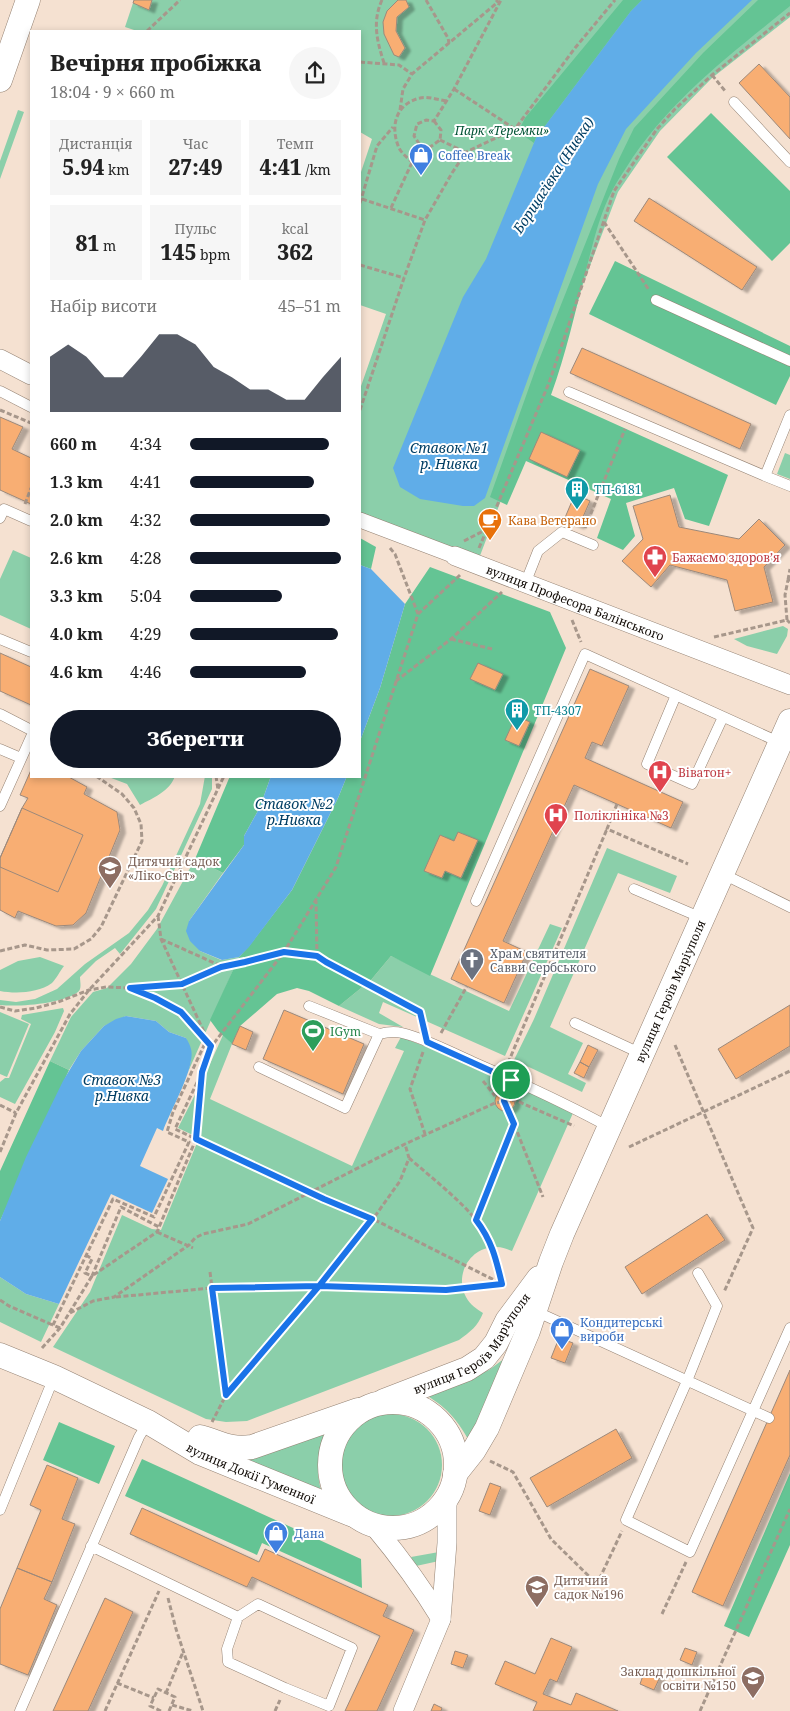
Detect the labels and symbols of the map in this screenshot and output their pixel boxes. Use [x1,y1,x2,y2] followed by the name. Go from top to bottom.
[508,113,598,238] water label: Борщагівка (Нивка)
[454,122,549,139] park label: Парк «Теремки»
[408,142,434,176] shop icon: Coffee Break
[438,147,511,164] place label: Coffee Break
[410,438,488,473] water label: Ставок №1 р. Нивка
[564,476,590,510] building icon: ТП-6181
[594,481,641,498] place label: ТП-6181
[477,507,503,541] cafe icon: Кава Ветерано
[508,512,596,529] place label: Кава Ветерано
[642,544,668,578] pharmacy icon: Бажаємо здоровʼя
[672,549,780,566] place label: Бажаємо здоровʼя
[484,560,667,644] street label: вулиця Професора Балінського
[504,697,530,731] building icon: ТП-4307
[534,702,582,719] place label: ТП-4307
[647,759,673,793] hospital icon: Віватон+
[678,764,732,781] place label: Віватон+
[255,794,333,829] water label: Ставок №2 р.Нивка
[543,802,569,836] hospital icon: Поліклініка №3
[574,807,669,824] place label: Поліклініка №3
[128,853,220,884] place label: Дитячий садок «Ліко-Світ»
[97,855,123,889] school or university icon: Дитячий садок «Ліко-Світ»
[631,917,709,1065] street label: вулиця Героїв Маріуполя
[490,945,596,976] place label: Храм святителя Савви Сербського
[459,947,485,981] church icon: Храм святителя Савви Сербського
[300,1018,326,1052] sports icon: IGym
[330,1023,361,1040] place label: IGym
[490,1059,532,1101] pin
[83,1070,161,1105] water label: Ставок №3 р.Нивка
[411,1289,534,1398] street label: вулиця Героїв Маріуполя
[580,1314,663,1345] place label: Кондитерські вироби
[549,1316,575,1350] shop icon: Кондитерські вироби
[183,1438,318,1507] street label: вулиця Докії Гуменної
[263,1520,289,1554] shop icon: Дана
[294,1525,325,1542] place label: Дана
[554,1572,624,1603] place label: Дитячий садок №196
[524,1574,550,1608] school or university icon: Дитячий садок №196
[620,1663,736,1694] place label: Заклад дошкільної освіти №150
[740,1665,766,1699] school or university icon: Заклад дошкільної освіти №150

